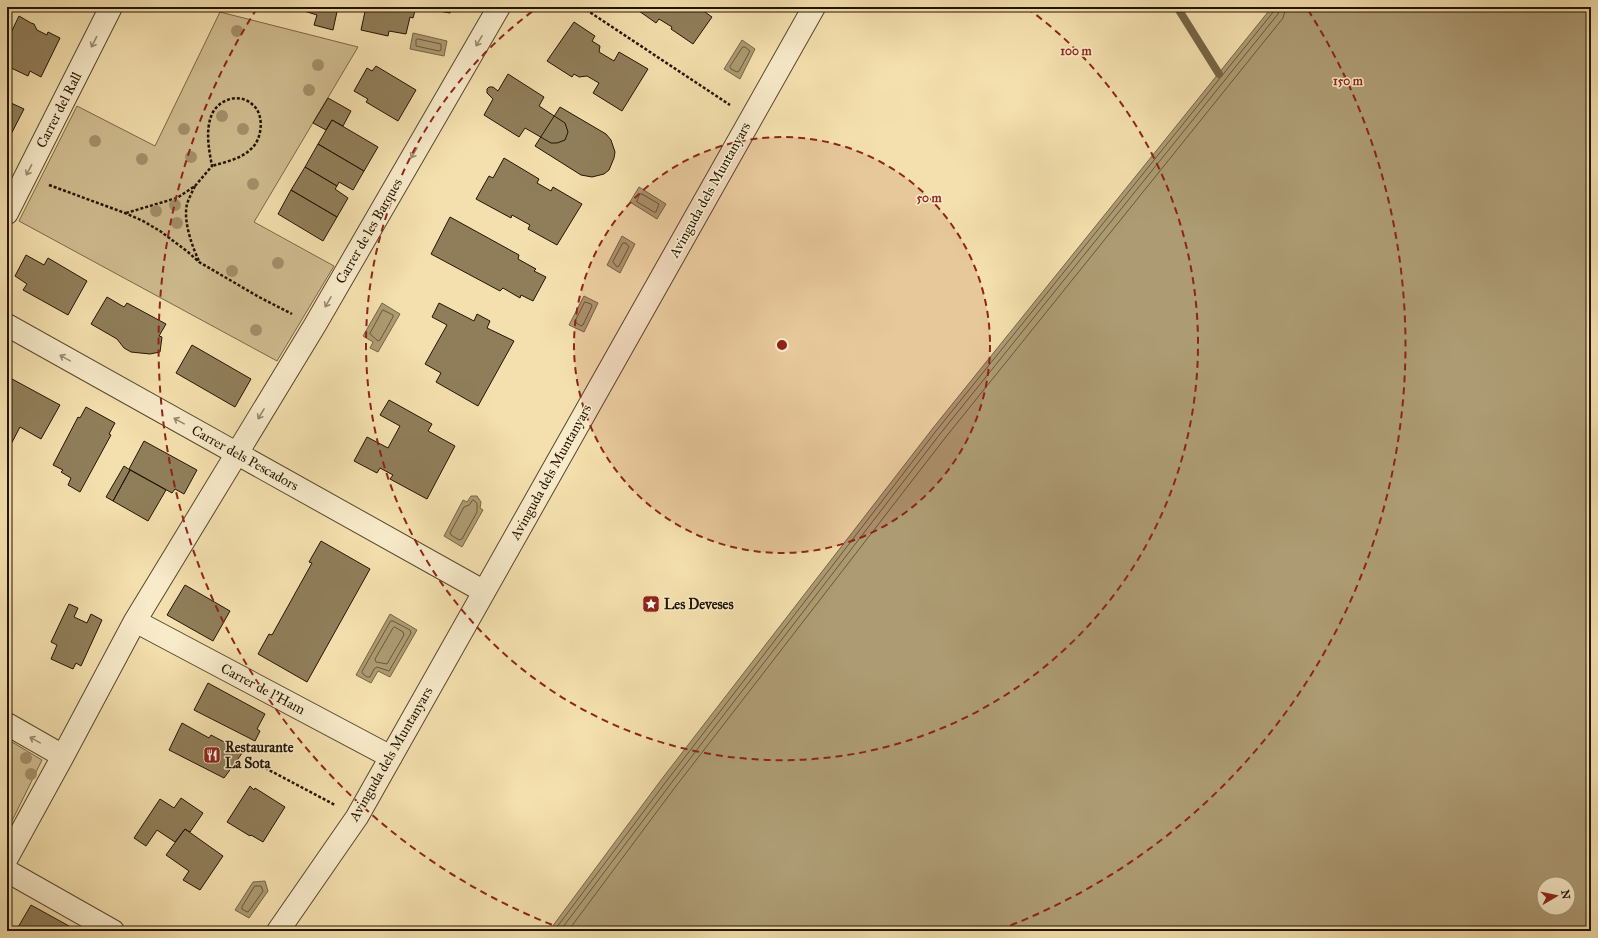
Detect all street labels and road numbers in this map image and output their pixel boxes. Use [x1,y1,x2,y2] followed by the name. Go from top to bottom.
[33,69,85,151] street label: Carrer del Rall
[665,119,754,262] street label: Avinguda dels Muntanyars
[332,175,407,287] street label: Carrer de les Barques
[506,401,595,544] street label: Avinguda dels Muntanyars
[189,422,301,494] street label: Carrer dels Pescadors
[218,660,308,718] street label: Carrer de l’Ham
[345,684,436,825] street label: Avinguda dels Muntanyars

